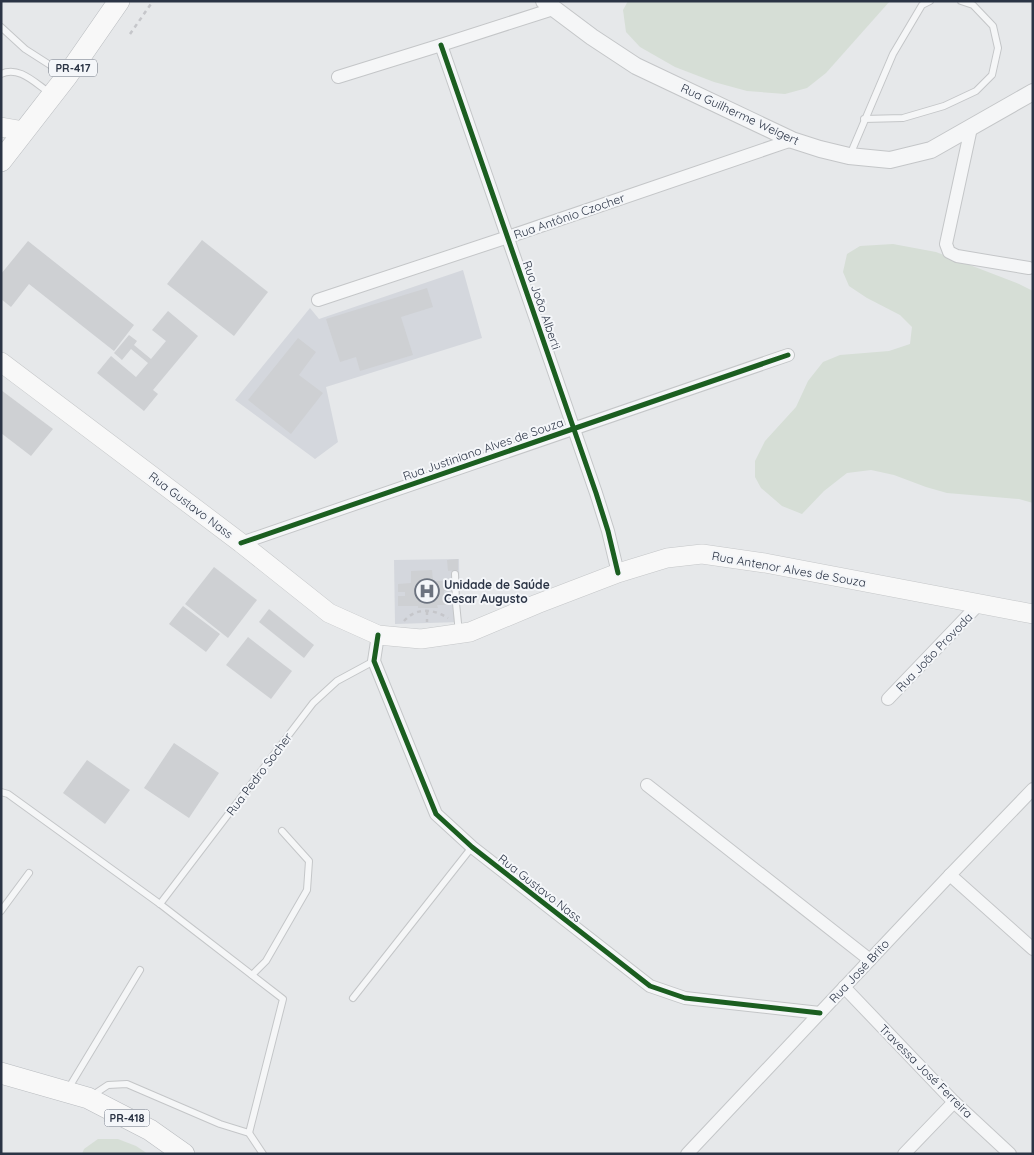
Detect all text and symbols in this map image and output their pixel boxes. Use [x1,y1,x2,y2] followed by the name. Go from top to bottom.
[49,59,97,76] road number: PR-417
[679,80,801,148] street label: Rua Guilherme Weigert
[511,190,627,242] street label: Rua Antônio Czocher
[520,259,564,351] street label: Rua João Alberti
[401,414,565,484] street label: Rua Justiniano Alves de Souza
[146,469,236,542] street label: Rua Gustavo Nass
[711,548,867,590] street label: Rua Antenor Alves de Souza
[444,577,550,606] place label: Unidade de Saúde Cesar Augusto
[414,578,440,604] hospital icon: Unidade de Saúde Cesar Augusto
[892,609,976,695] street label: Rua João Provoda
[223,729,295,818] street label: Rua Pedro Socher
[495,851,585,925] street label: Rua Gustavo Nass
[826,936,892,1006] street label: Rua José Brito
[876,1021,976,1121] street label: Travessa José Ferreira
[104,1110,150,1126] road number: PR-418

